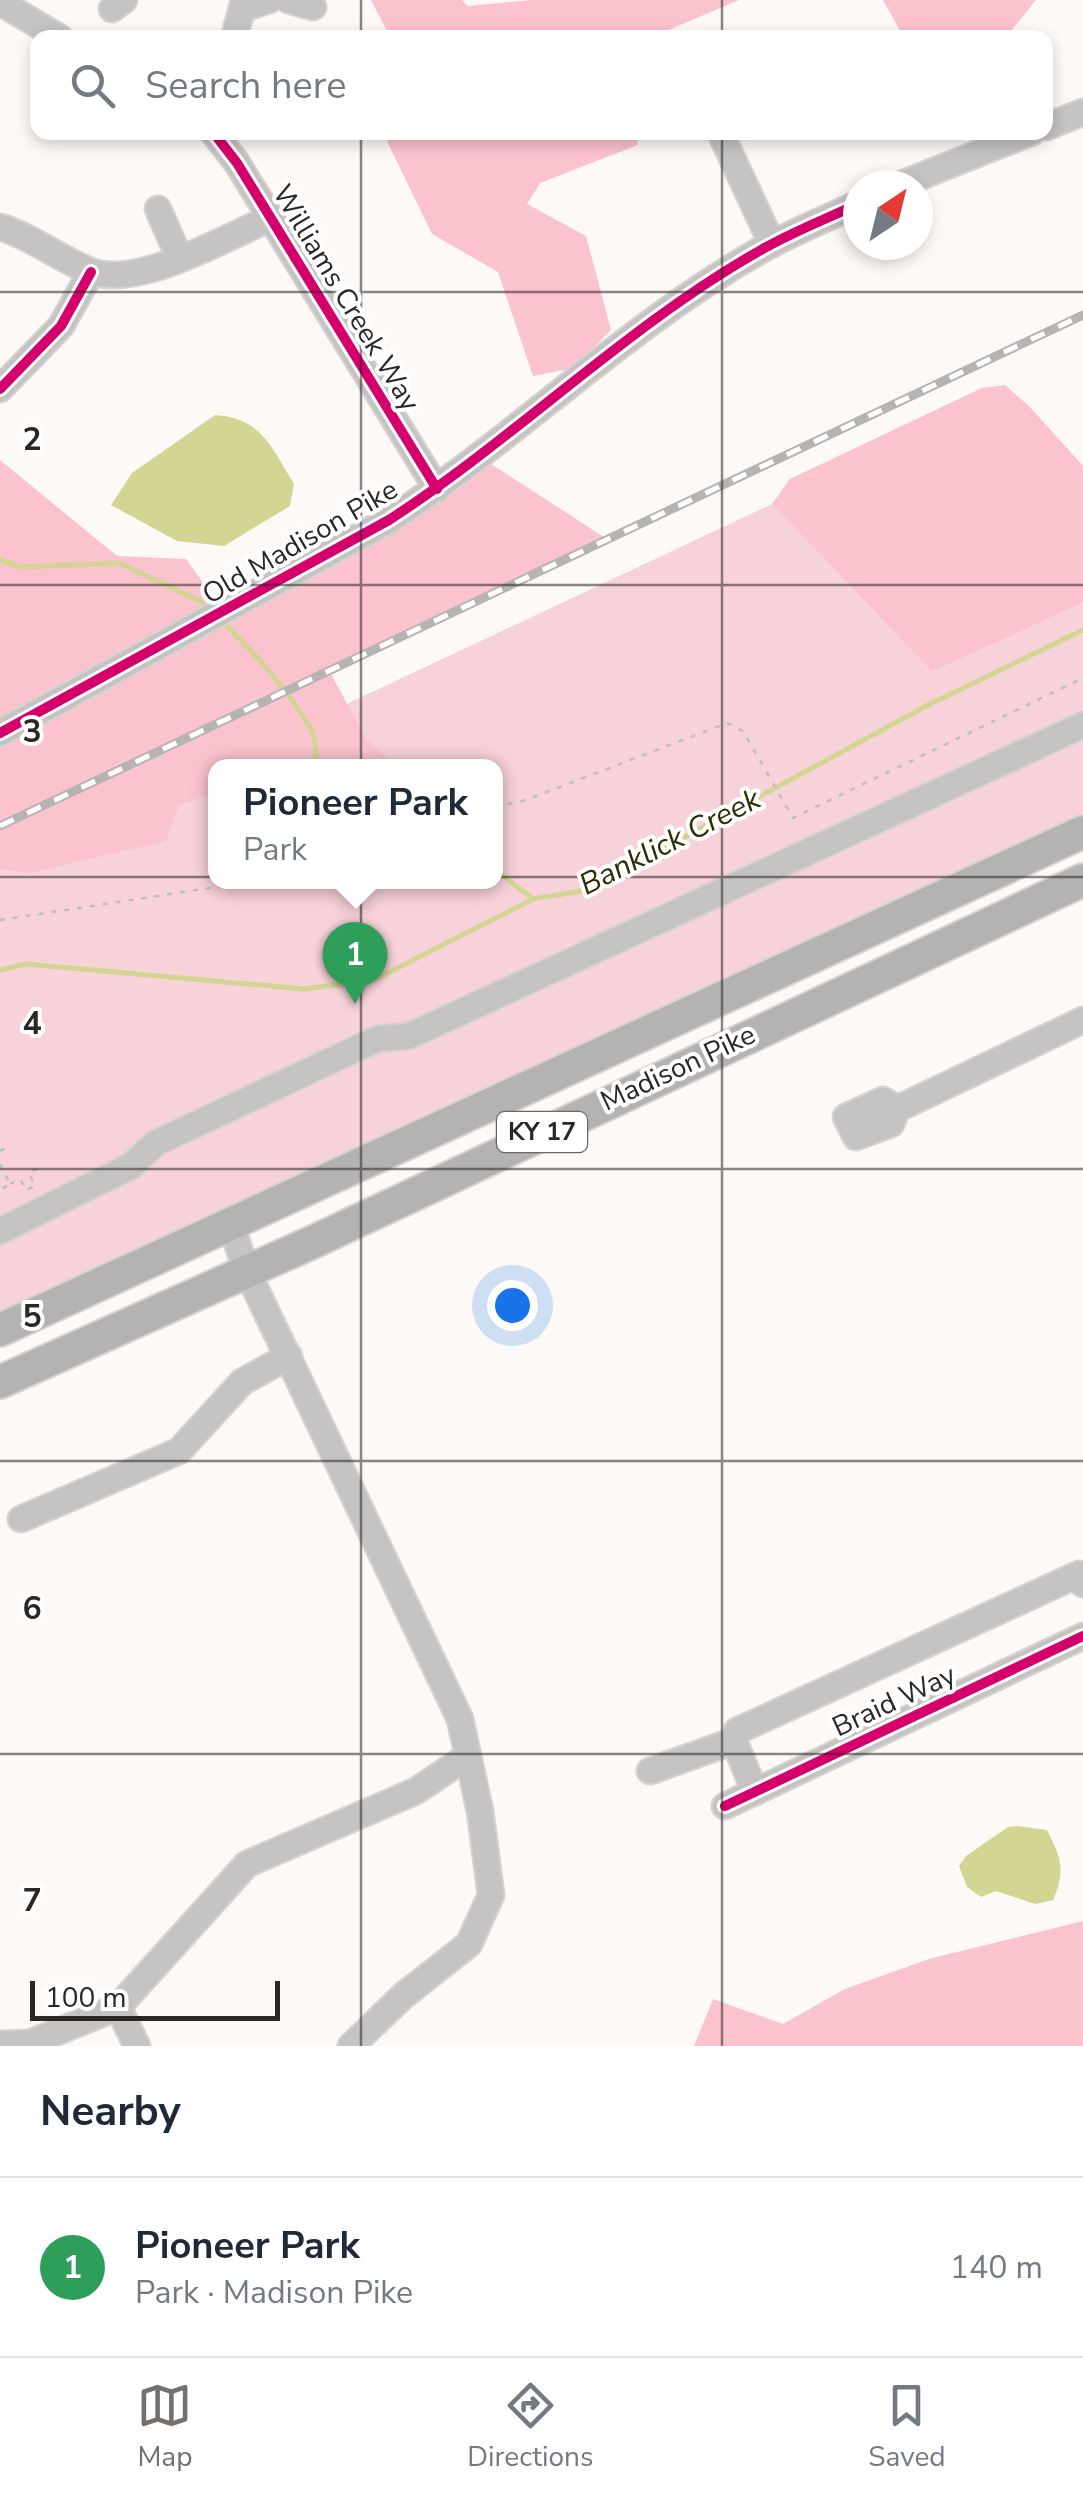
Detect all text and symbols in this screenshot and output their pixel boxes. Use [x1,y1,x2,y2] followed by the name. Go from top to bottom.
[30,30,1053,140] search box
[65,58,120,113] icon: search
[145,60,346,111] text: Search here
[843,170,933,260] north arrow
[263,178,429,419] street label: Williams Creek Way
[22,418,42,461] text: 2
[195,471,405,613] street label: Old Madison Pike
[22,710,42,753] text: 3
[208,759,503,889] popup
[243,777,468,828] text: Pioneer Park
[572,778,769,905] water label: Banklick Creek
[243,828,307,871] text: Park
[322,922,388,1004] pin: 1
[22,1002,42,1045] text: 4
[595,1016,761,1120] street label: Madison Pike
[497,1112,587,1152] road number: KY 17
[487,1280,538,1331] your location
[22,1295,42,1338] text: 5
[22,1587,42,1630] text: 6
[826,1656,962,1746] street label: Braid Way
[22,1879,42,1922] text: 7
[30,1976,280,2020] scale bar
[45,1979,127,2017] text: 100 m
[40,2083,181,2140] text: Nearby
[135,2220,360,2271] text: Pioneer Park
[63,2246,82,2289] text: 1
[950,2246,1043,2289] text: 140 m
[135,2271,413,2314] text: Park · Madison Pike
[137,2378,192,2476] tab: Map
[467,2378,593,2476] tab: Directions
[868,2378,946,2476] tab: Saved

